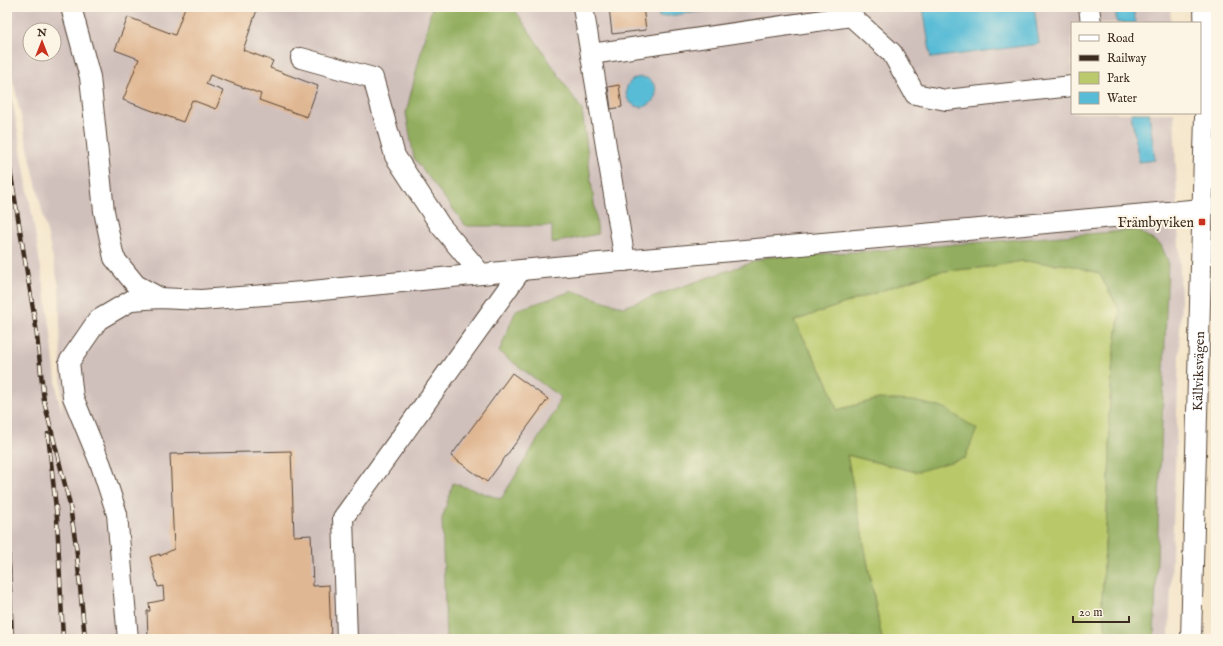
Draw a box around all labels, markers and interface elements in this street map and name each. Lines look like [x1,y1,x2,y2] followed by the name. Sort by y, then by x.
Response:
[22,22,62,62] north arrow
[1071,22,1201,114] legend
[36,26,47,40] text: N
[1107,31,1135,46] text: Road
[1107,51,1146,66] text: Railway
[1107,71,1130,86] text: Park
[1107,91,1138,106] text: Water
[1118,214,1195,232] place label: Främbyviken
[1197,217,1207,227] marker: Främbyviken
[1189,330,1209,411] street label: Källviksvägen
[1073,598,1129,624] scale bar
[1079,605,1102,620] text: 20 m

